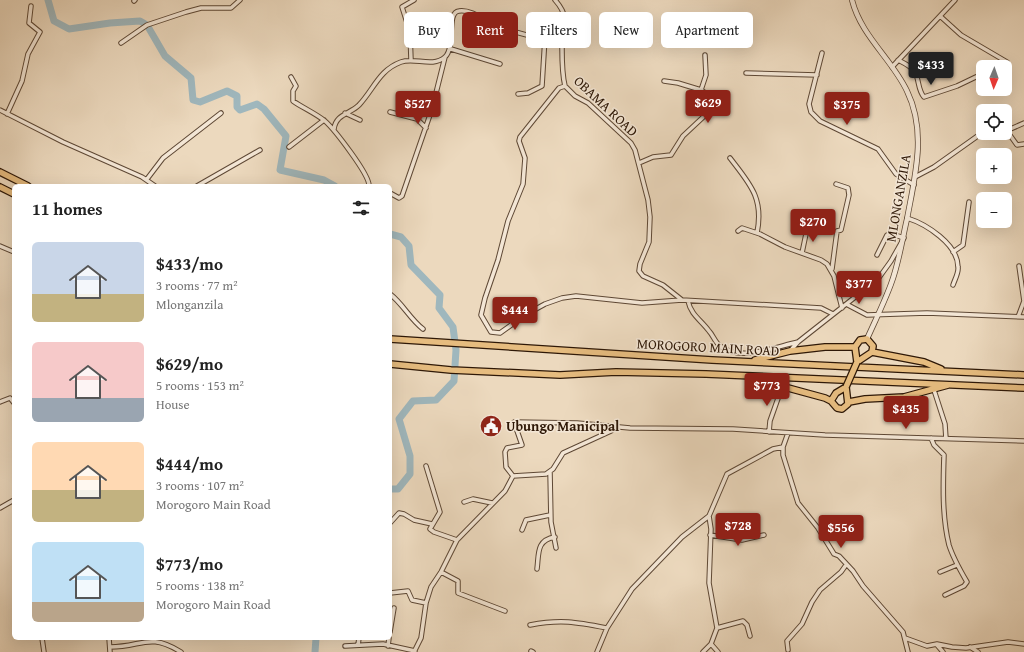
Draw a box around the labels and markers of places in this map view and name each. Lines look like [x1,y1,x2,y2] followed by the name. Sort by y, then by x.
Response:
[907,52,955,86] pin: $433
[684,90,732,124] pin: $629
[394,91,442,125] pin: $527
[823,92,871,126] pin: $375
[789,209,837,243] pin: $270
[835,271,883,305] pin: $377
[491,297,539,331] pin: $444
[743,373,791,407] pin: $773
[882,396,930,430] pin: $435
[478,413,504,439] public building icon: Ubungo Manicipal
[506,416,620,436] place label: Ubungo Manicipal
[714,513,762,547] pin: $728
[817,515,865,549] pin: $556

